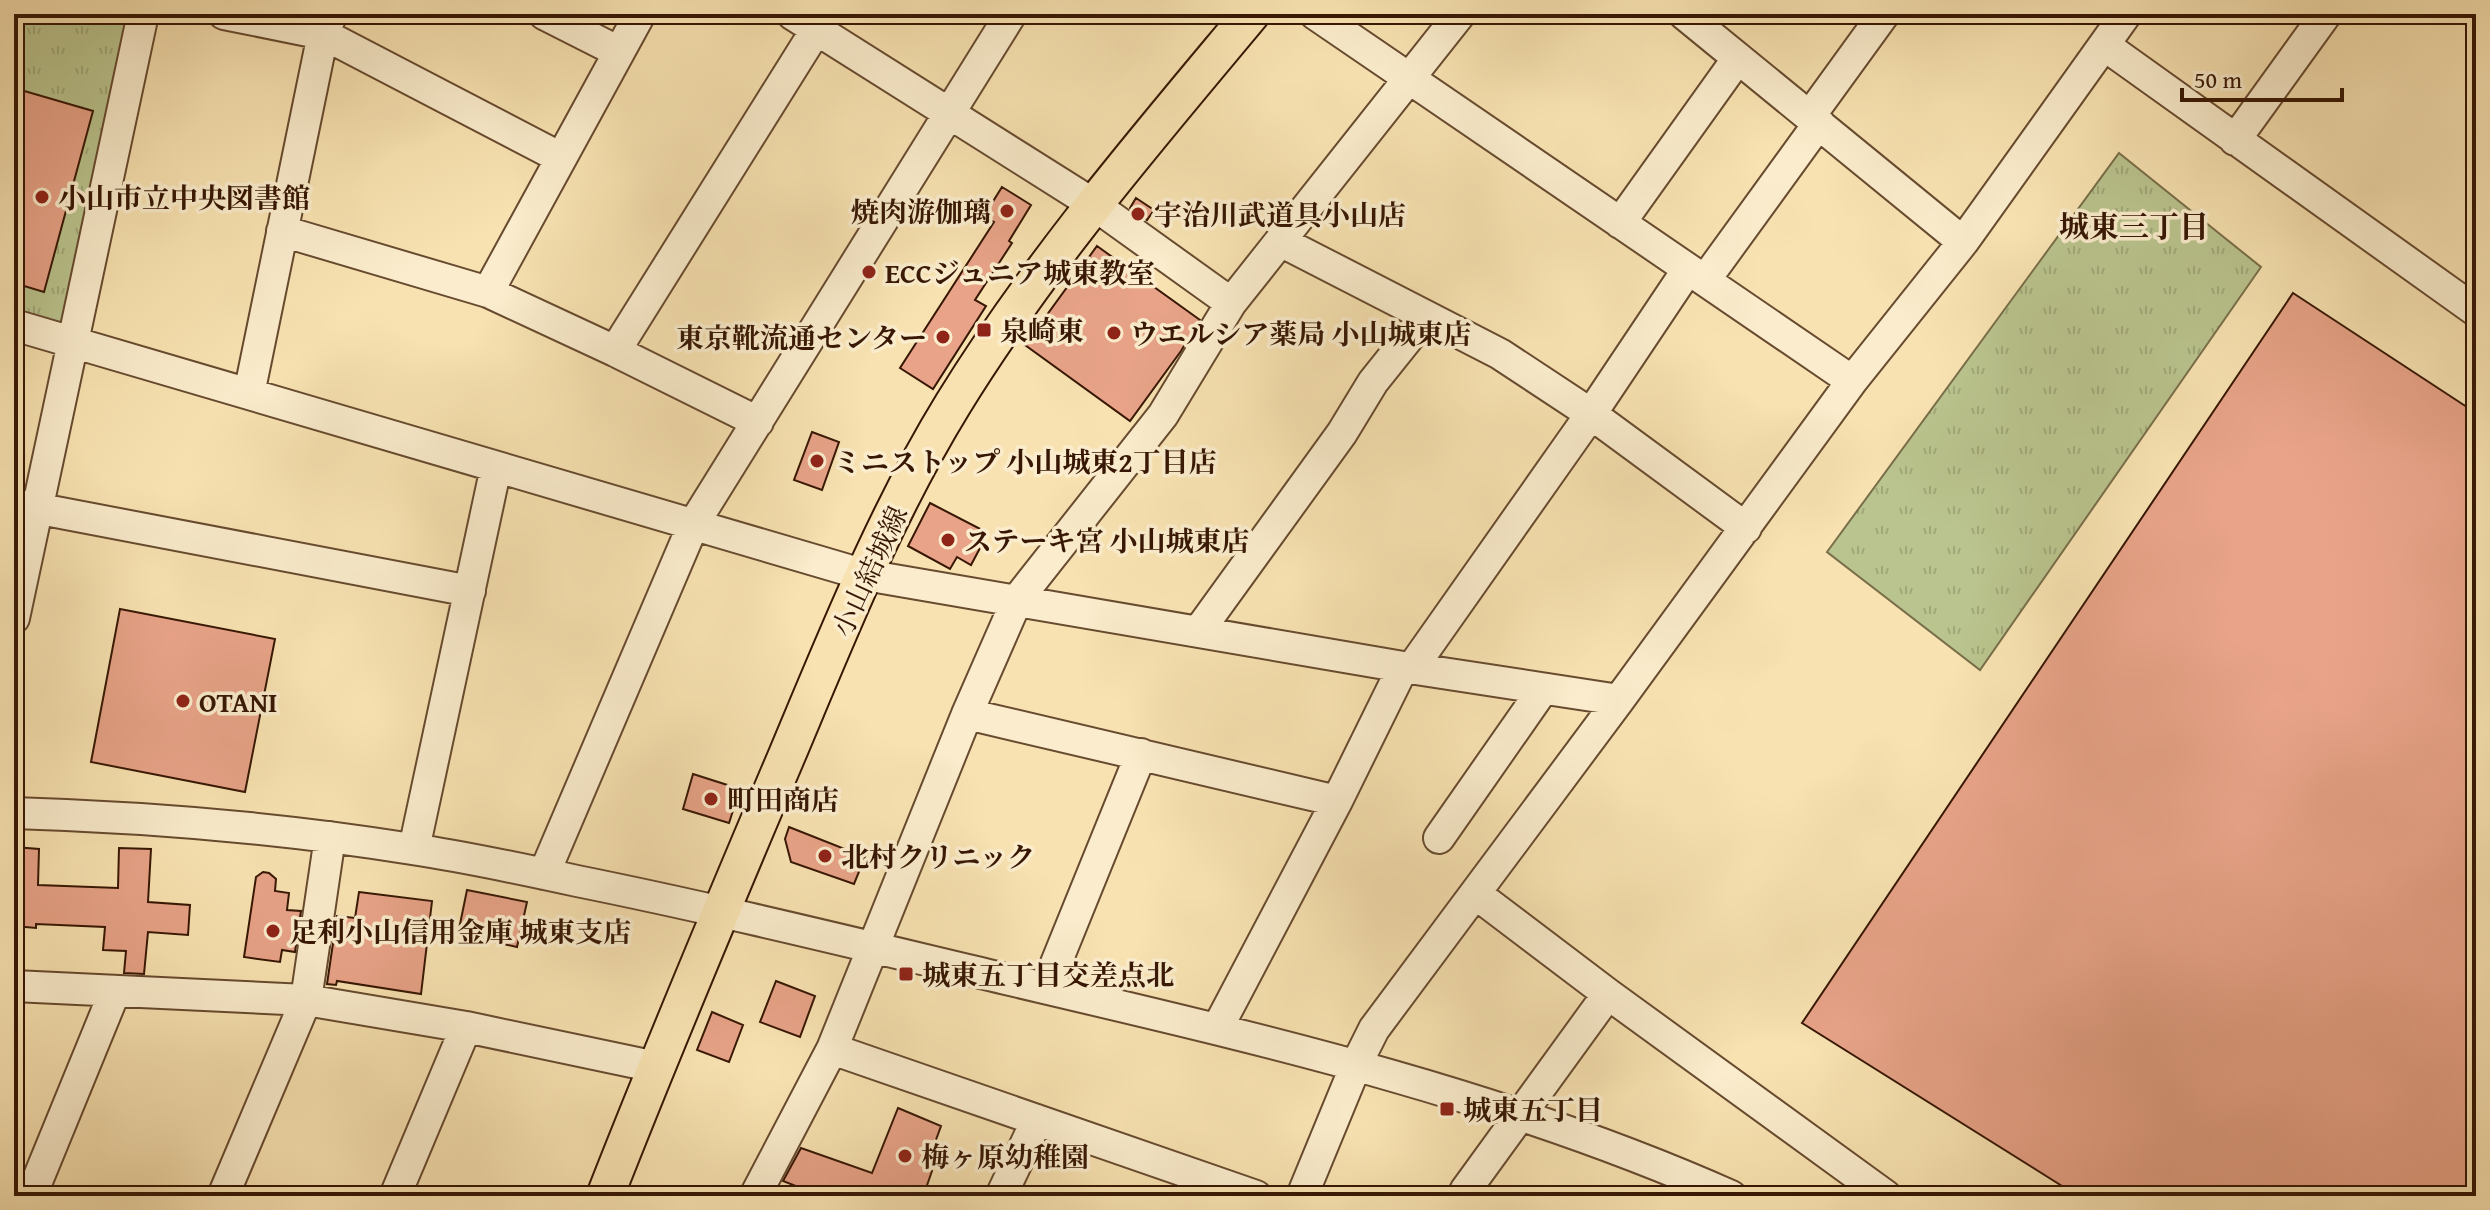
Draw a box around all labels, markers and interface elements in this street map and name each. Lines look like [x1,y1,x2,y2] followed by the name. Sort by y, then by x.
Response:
[2182,52,2342,102] scale bar
[2194,62,2242,97] text: 50 m
[58,177,310,218] place label: 小山市立中央図書館
[33,188,51,206] marker: 小山市立中央図書館
[851,191,991,232] place label: 焼肉游伽璃
[1154,194,1406,235] place label: 宇治川武道具小山店
[998,202,1016,220] marker: 焼肉游伽璃
[2059,204,2209,248] district label: 城東三丁目
[1129,205,1147,223] marker: 宇治川武道具小山店
[885,252,1155,293] place label: ECCジュニア城東教室
[860,263,878,281] marker: ECCジュニア城東教室
[1000,310,1084,351] place label: 泉崎東
[1130,313,1471,354] place label: ウエルシア薬局 小山城東店
[676,317,927,358] place label: 東京靴流通センター
[975,321,993,339] marker: 泉崎東
[1105,324,1123,342] marker: ウエルシア薬局 小山城東店
[934,328,952,346] marker: 東京靴流通センター
[833,441,1217,482] place label: ミニストップ 小山城東2丁目店
[808,452,826,470] marker: ミニストップ 小山城東2丁目店
[821,499,917,643] street label: 小山結城線
[964,520,1250,561] place label: ステーキ宮 小山城東店
[939,531,957,549] marker: ステーキ宮 小山城東店
[199,681,278,722] place label: OTANI
[174,692,192,710] marker: OTANI
[727,779,839,820] place label: 町田商店
[702,790,720,808] marker: 町田商店
[841,836,1035,877] place label: 北村クリニック
[816,847,834,865] marker: 北村クリニック
[289,911,631,952] place label: 足利小山信用金庫 城東支店
[264,922,282,940] marker: 足利小山信用金庫 城東支店
[922,954,1174,995] place label: 城東五丁目交差点北
[897,965,915,983] marker: 城東五丁目交差点北
[1463,1089,1603,1130] place label: 城東五丁目
[1438,1100,1456,1118] marker: 城東五丁目
[921,1136,1089,1177] place label: 梅ヶ原幼稚園
[896,1147,914,1165] marker: 梅ヶ原幼稚園

